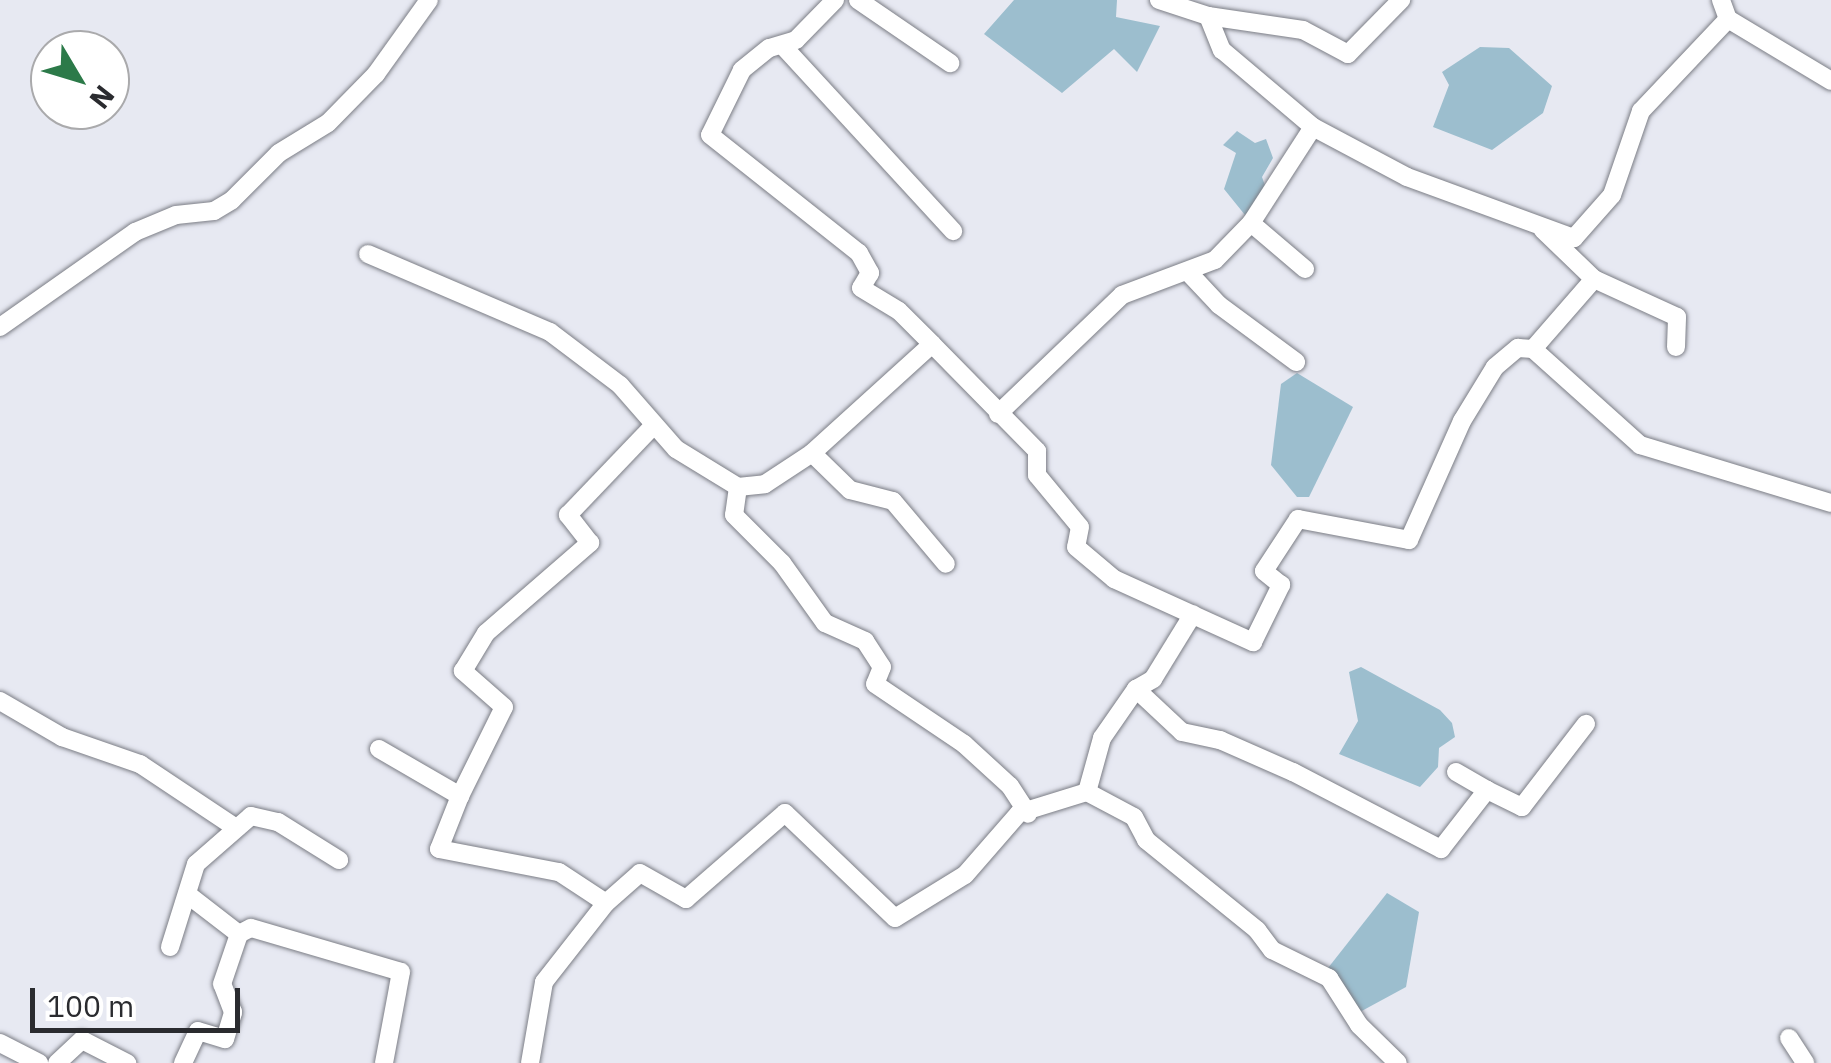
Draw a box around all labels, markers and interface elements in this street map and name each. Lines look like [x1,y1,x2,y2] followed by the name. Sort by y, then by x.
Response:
[30,30,130,130] north arrow
[82,78,123,117] text: N
[35,968,245,1030] scale bar
[47,986,134,1025] text: 100 m

